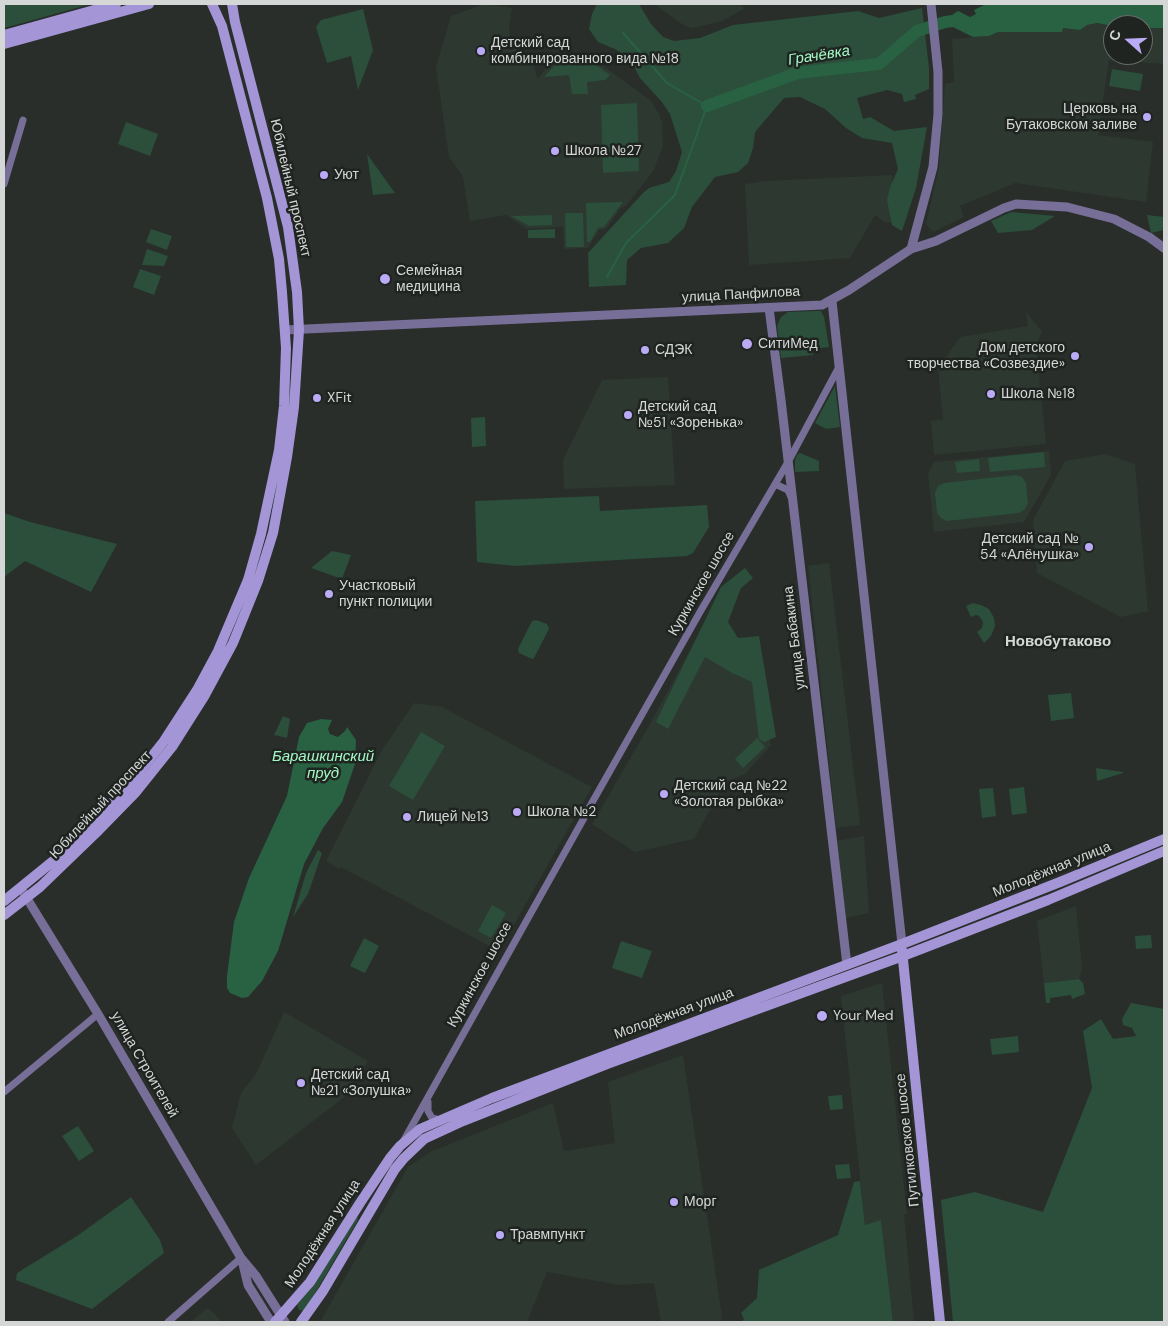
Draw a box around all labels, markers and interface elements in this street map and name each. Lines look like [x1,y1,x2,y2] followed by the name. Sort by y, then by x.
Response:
[1103,15,1153,65] north arrow
[1105,27,1125,43] text: С
[491,35,679,68] place label: Детский сад комбинированного вида №18
[787,42,851,70] water label: Грачёвка
[475,45,487,57] marker: Детский сад комбинированного вида №18
[1006,101,1137,134] place label: Церковь на Бутаковском заливе
[1141,111,1153,123] marker: Церковь на Бутаковском заливе
[266,117,314,259] street label: Юбилейный проспект
[565,143,642,159] place label: Школа №27
[549,145,561,157] marker: Школа №27
[334,167,359,183] place label: Уют
[318,169,330,181] marker: Уют
[396,263,462,296] place label: Семейная медицина
[378,272,392,286] marker: Семейная медицина
[681,284,801,306] street label: улица Панфилова
[758,336,818,352] place label: СитиМед
[740,337,754,351] marker: СитиМед
[907,340,1065,372] place label: Дом детского творчества «Созвездие»
[655,342,693,358] place label: СДЭК
[639,344,651,356] marker: СДЭК
[1069,350,1081,362] marker: Дом детского творчества «Созвездие»
[1001,386,1075,402] place label: Школа №18
[985,388,997,400] marker: Школа №18
[327,390,352,406] place label: XFit
[311,392,323,404] marker: XFit
[638,399,743,432] place label: Детский сад №51 «Зоренька»
[622,409,634,421] marker: Детский сад №51 «Зоренька»
[665,529,739,639] street label: Куркинское шоссе
[980,531,1079,564] place label: Детский сад № 54 «Алёнушка»
[1083,541,1095,553] marker: Детский сад № 54 «Алёнушка»
[339,578,432,610] place label: Участковый пункт полиции
[780,585,810,691] street label: улица Бабакина
[323,588,335,600] marker: Участковый пункт полиции
[1005,633,1111,651] district label: Новобутаково
[47,748,155,862] street label: Юбилейный проспект
[272,748,374,783] water label: Барашкинский пруд
[674,778,787,810] place label: Детский сад №22 «Золотая рыбка»
[658,788,670,800] marker: Детский сад №22 «Золотая рыбка»
[527,804,596,820] place label: Школа №2
[511,806,523,818] marker: Школа №2
[417,809,489,825] place label: Лицей №13
[401,811,413,823] marker: Лицей №13
[991,839,1113,901] street label: Молодёжная улица
[444,919,516,1031] street label: Куркинское шоссе
[612,985,736,1043] street label: Молодёжная улица
[833,1008,894,1024] place label: Your Med
[107,1009,181,1121] street label: улица Строителей
[815,1009,829,1023] marker: Your Med
[311,1067,411,1100] place label: Детский сад №21 «Золушка»
[893,1072,923,1208] street label: Путилковское шоссе
[295,1077,307,1089] marker: Детский сад №21 «Золушка»
[282,1177,364,1291] street label: Молодёжная улица
[684,1194,716,1210] place label: Морг
[668,1196,680,1208] marker: Морг
[510,1227,585,1243] place label: Травмпункт
[494,1229,506,1241] marker: Травмпункт

